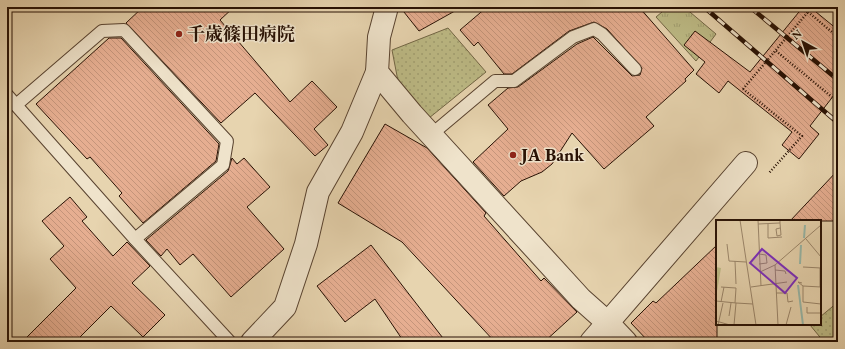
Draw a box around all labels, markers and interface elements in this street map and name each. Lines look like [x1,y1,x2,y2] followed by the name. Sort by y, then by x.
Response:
[187,22,295,45] place label: 千歳篠田病院
[783,22,823,62] north arrow
[789,26,805,43] text: N
[174,29,184,39] marker: 千歳篠田病院
[519,143,585,166] place label: JA Bank
[508,150,518,160] marker: JA Bank
[716,220,821,325] inset map

